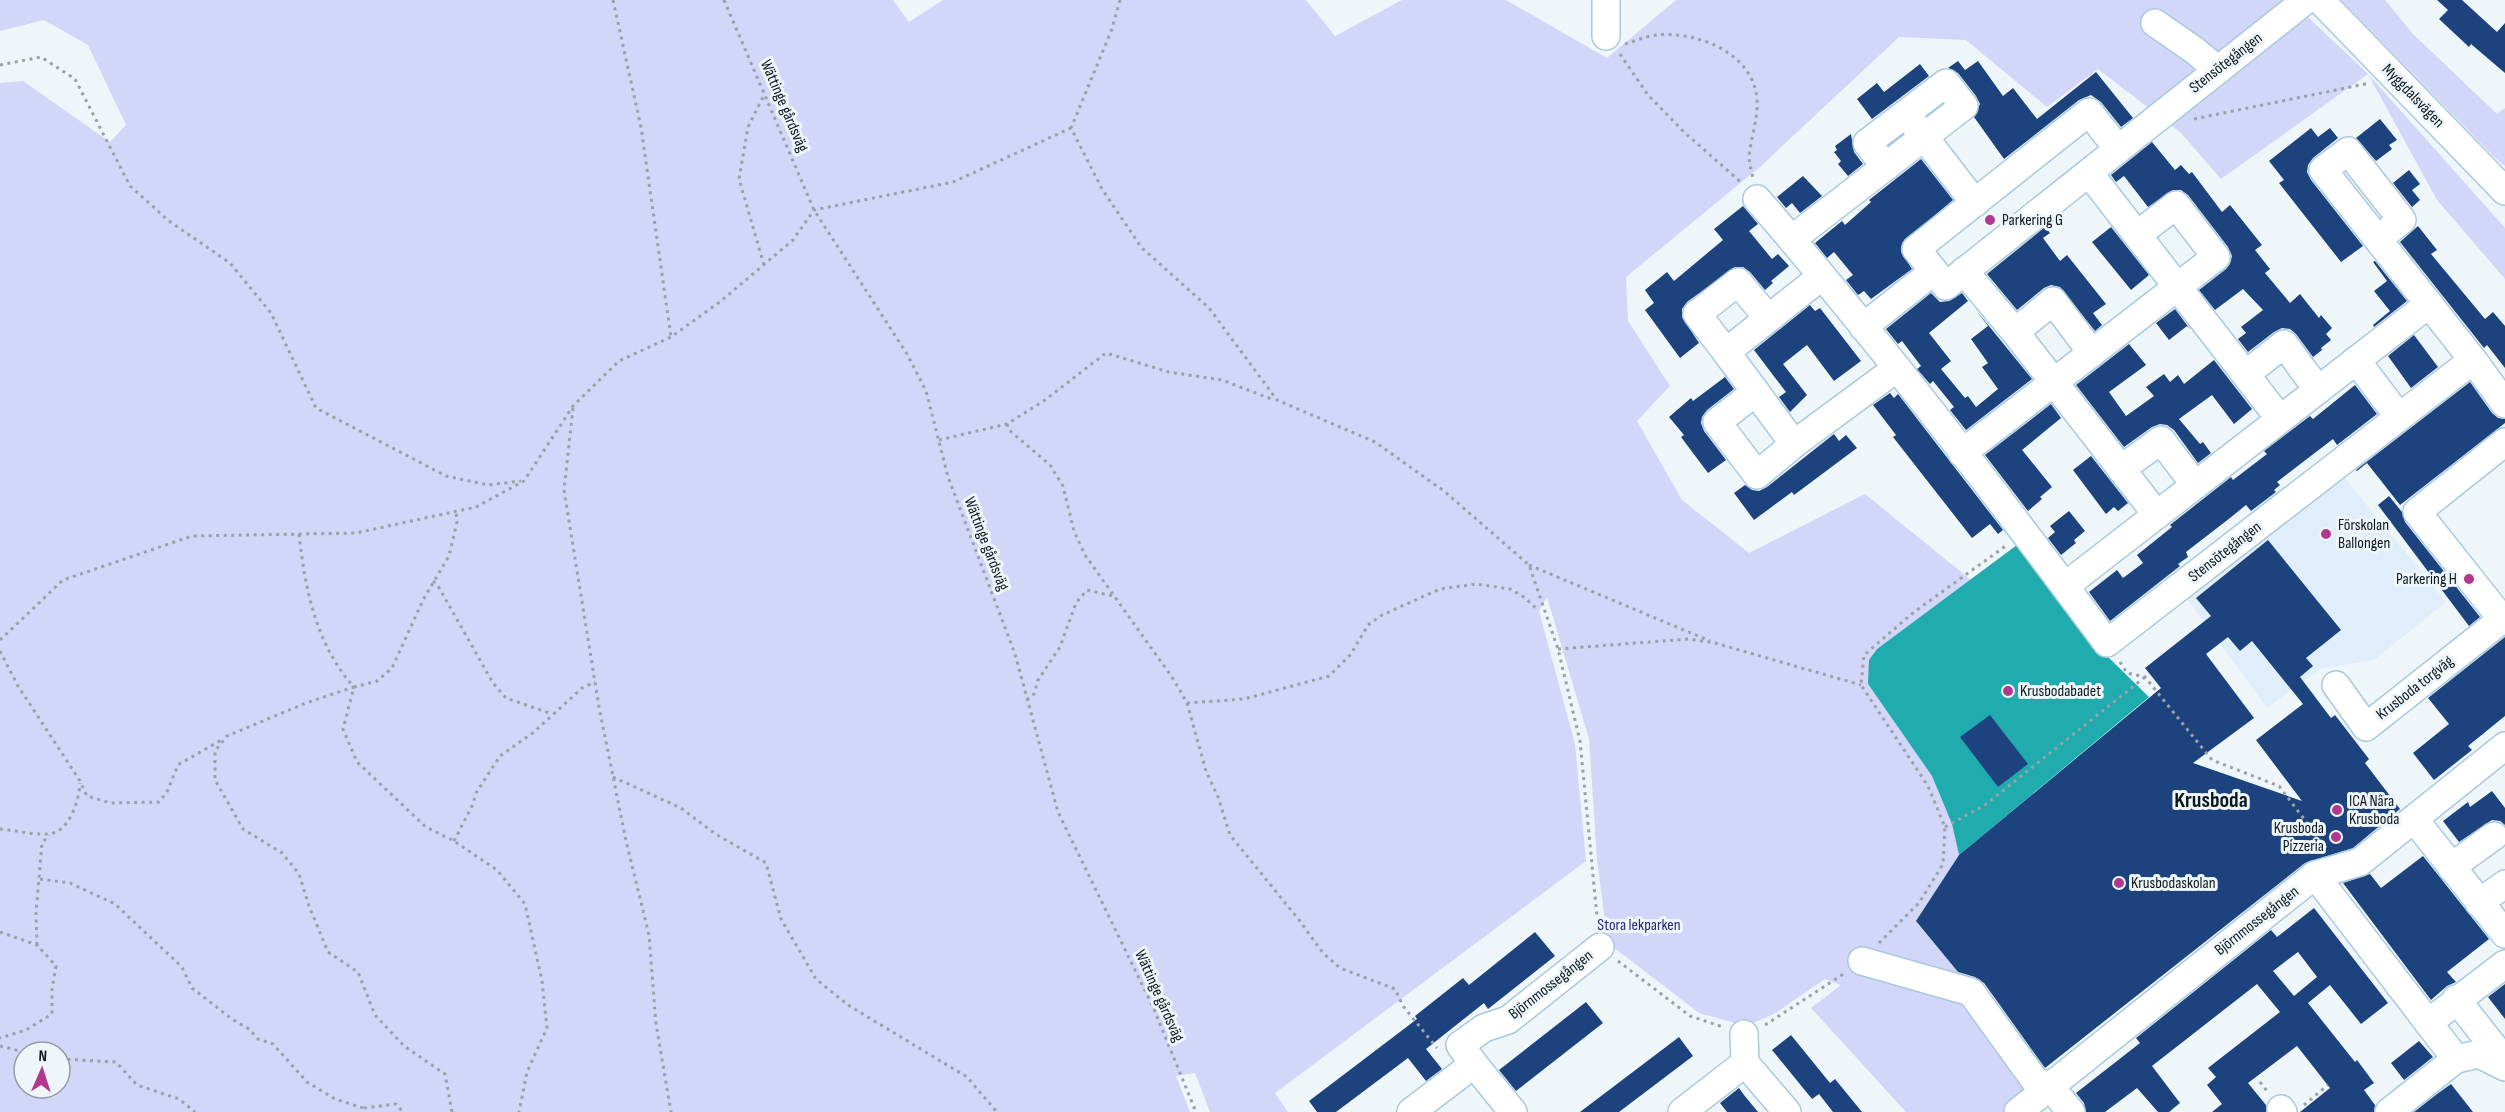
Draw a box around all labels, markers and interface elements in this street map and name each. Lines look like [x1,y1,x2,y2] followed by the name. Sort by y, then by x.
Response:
[2186,29,2266,97] street label: Stensötegången
[756,57,812,155] street label: Wättinge gårdsväg
[2378,60,2448,132] street label: Myggdalsvägen
[2002,211,2063,230] place label: Parkering G
[1983,213,1997,227] marker: Parkering G
[959,495,1013,593] street label: Wättinge gårdsväg
[2338,516,2390,553] place label: Förskolan Ballongen
[2185,518,2265,586] street label: Stensötegången
[2319,527,2333,541] marker: Förskolan Ballongen
[2396,570,2457,589] place label: Parkering H
[2462,572,2476,586] marker: Parkering H
[2373,652,2457,724] street label: Krusboda torgväg
[2020,682,2101,701] place label: Krusbodabadet
[2001,684,2015,698] marker: Krusbodabadet
[2174,787,2248,814] district label: Krusboda
[2349,792,2399,829] place label: ICA Nära Krusboda
[2330,803,2344,817] marker: ICA Nära Krusboda
[2274,819,2324,856] place label: Krusboda Pizzeria
[2329,830,2343,844] marker: Krusboda Pizzeria
[2131,874,2216,893] place label: Krusbodaskolan
[2112,876,2126,890] marker: Krusbodaskolan
[2211,882,2303,960] street label: Björnmossegången
[1597,916,1681,935] park label: Stora lekparken
[1505,946,1597,1024] street label: Björnmossegången
[1130,947,1188,1045] street label: Wättinge gårdsväg
[12,1040,72,1100] north arrow
[38,1047,47,1066] text: N

